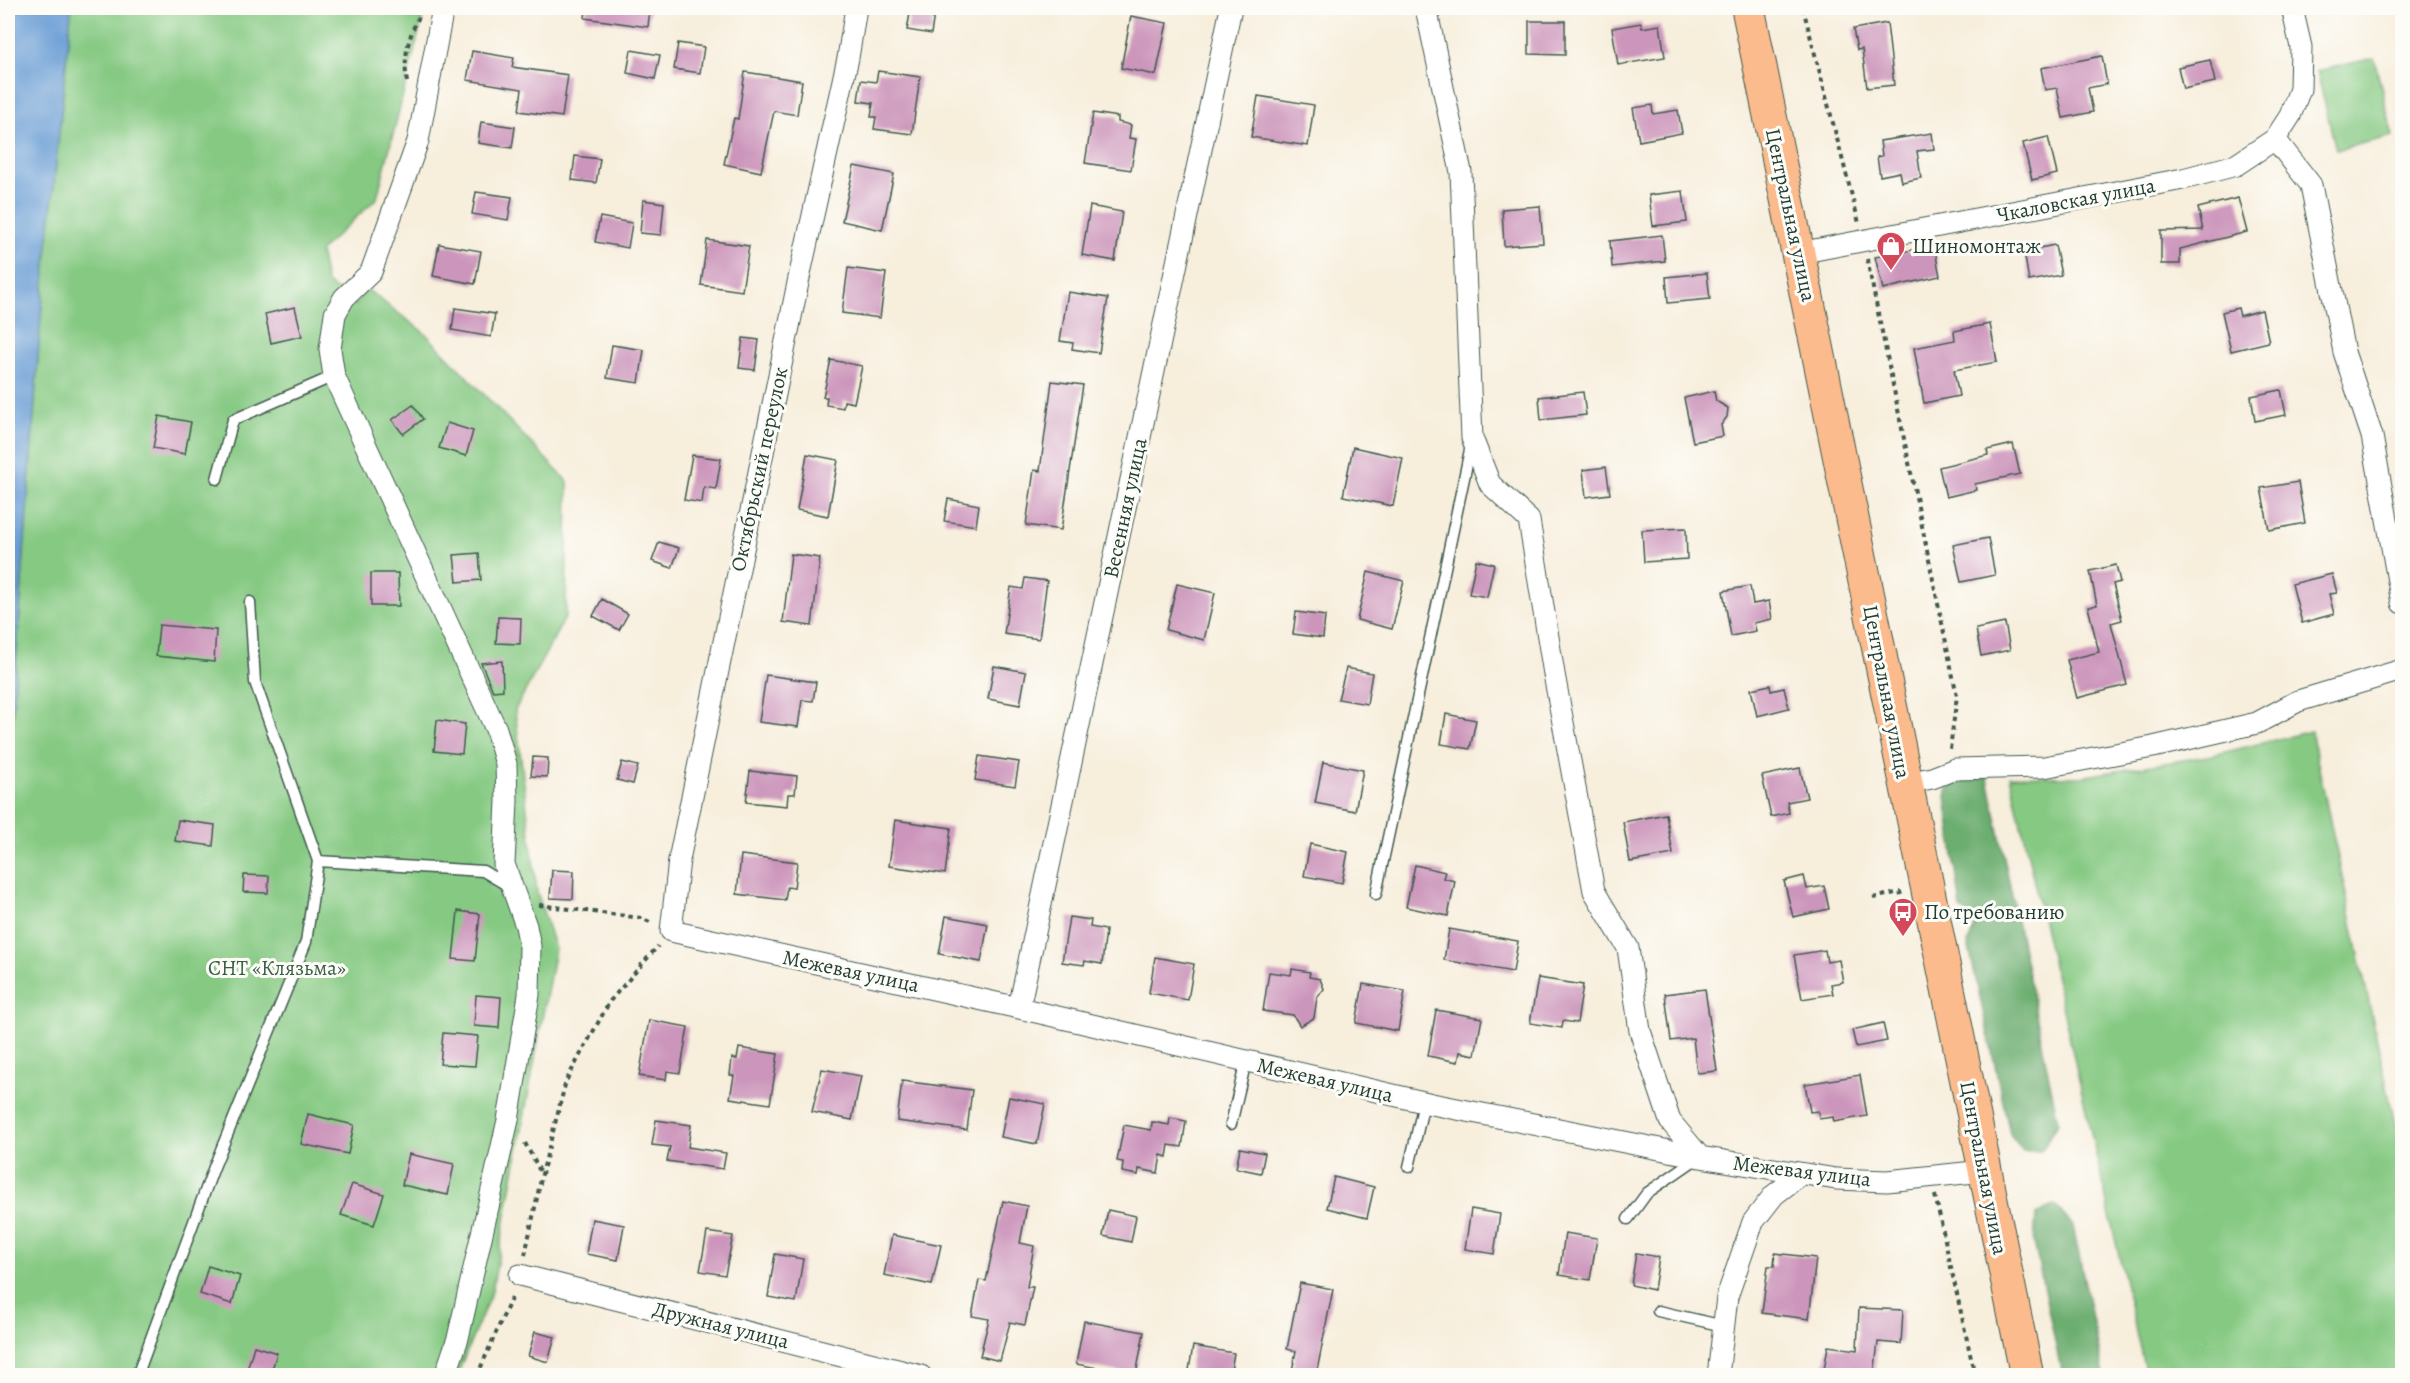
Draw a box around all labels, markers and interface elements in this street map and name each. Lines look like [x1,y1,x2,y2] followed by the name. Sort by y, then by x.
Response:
[1759,126,1823,304] street label: Центральная улица
[1994,171,2158,229] street label: Чкаловская улица
[1875,230,1907,272] shop icon: Шиномонтаж
[1912,232,2041,260] place label: Шиномонтаж
[724,364,794,574] street label: Октябрьский переулок
[1096,435,1154,581] street label: Весенняя улица
[1856,603,1918,781] street label: Центральная улица
[1887,896,1919,938] bus stop icon: По требованию
[1924,898,2064,926] place label: По требованию
[780,943,922,999] street label: Межевая улица
[208,954,346,982] park label: СНТ «Клязьма»
[1254,1051,1396,1109] street label: Межевая улица
[1953,1079,2015,1257] street label: Центральная улица
[1731,1149,1873,1193] street label: Межевая улица
[650,1295,792,1356] street label: Дружная улица

